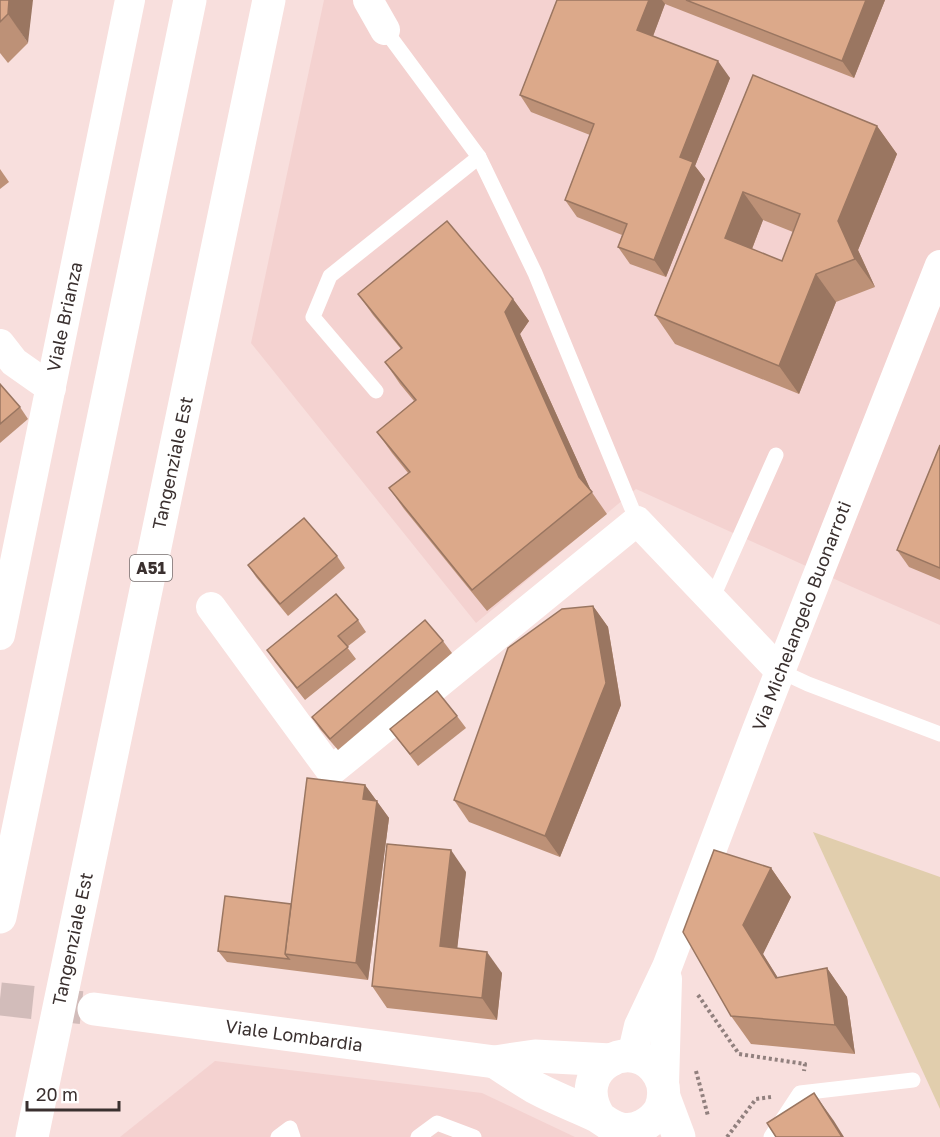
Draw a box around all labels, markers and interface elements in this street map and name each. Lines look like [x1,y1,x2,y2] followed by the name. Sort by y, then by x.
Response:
[42,260,86,374] street label: Viale Brianza
[147,394,197,531] street label: Tangenziale Est
[747,498,855,734] street label: Via Michelangelo Buonarroti
[130,555,172,581] road number: A51
[47,870,97,1007] street label: Tangenziale Est
[224,1014,364,1056] street label: Viale Lombardia
[27,1074,118,1112] scale bar
[36,1083,78,1105] text: 20 m

